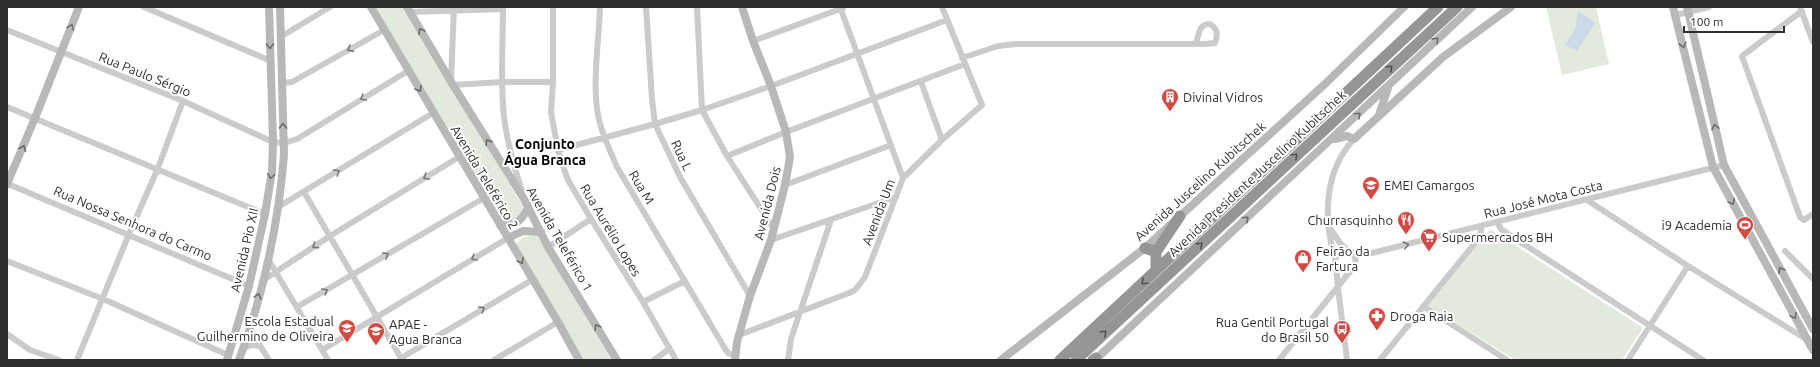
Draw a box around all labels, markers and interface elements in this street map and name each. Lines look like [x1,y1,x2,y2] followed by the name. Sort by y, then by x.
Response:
[1684,8,1784,34] scale bar
[1690,15,1723,28] text: 100 m
[67,24,75,31] one-way arrow
[418,28,426,35] one-way arrow
[1431,37,1439,45] one-way arrow
[1678,41,1687,48] one-way arrow
[266,43,274,49] one-way arrow
[347,44,355,51] one-way arrow
[97,49,193,99] street label: Rua Paulo Sérgio
[1386,66,1393,73] one-way arrow
[414,85,421,92] one-way arrow
[1160,87,1180,112] building icon: Divinal Vidros
[1166,87,1349,259] street label: Avenida Presidente Juscelino Kubitschek
[1183,90,1263,104] place label: Divinal Vidros
[360,94,367,101] one-way arrow
[1353,113,1361,120] one-way arrow
[1132,118,1268,243] street label: Avenida Juscelino Kubitschek
[279,123,288,129] one-way arrow
[449,123,521,231] street label: Avenida Teleférico 2
[1712,124,1720,130] one-way arrow
[504,136,586,168] district label: Conjunto Água Branca
[669,138,695,173] street label: Rua L
[486,139,493,146] one-way arrow
[18,145,26,152] one-way arrow
[1290,154,1298,161] one-way arrow
[751,164,783,241] street label: Avenida Dois
[627,168,657,206] street label: Rua M
[333,169,340,176] one-way arrow
[267,173,276,179] one-way arrow
[423,173,430,180] one-way arrow
[1361,175,1381,200] school or university icon: EMEI Camargos
[859,177,897,247] street label: Avenida Um
[1482,177,1604,221] street label: Rua José Mota Costa
[1384,178,1475,192] place label: EMEI Camargos
[578,181,644,279] street label: Rua Aurélio Lopes
[52,183,214,263] street label: Rua Nossa Senhora do Carmo
[524,184,596,294] street label: Avenida Teleférico 1
[1727,197,1735,205] one-way arrow
[228,207,260,293] street label: Avenida Pio XII
[1396,210,1416,235] restaurant icon: Churrasquinho
[1307,213,1393,227] place label: Churrasquinho
[1735,215,1755,240] sports icon: i9 Academia
[1241,216,1249,224] one-way arrow
[1662,218,1732,232] place label: i9 Academia
[1419,227,1439,252] supermarket icon: Supermercados BH
[1442,230,1553,244] place label: Supermercados BH
[312,241,319,249] one-way arrow
[1402,241,1409,250] one-way arrow
[1195,242,1203,249] one-way arrow
[1316,244,1370,273] place label: Feirão da Fartura
[1293,248,1313,273] shop icon: Feirão da Fartura
[382,252,389,259] one-way arrow
[471,254,478,261] one-way arrow
[517,257,524,264] one-way arrow
[1778,267,1786,275] one-way arrow
[1141,277,1149,285] one-way arrow
[321,288,328,295] one-way arrow
[253,293,262,300] one-way arrow
[1367,306,1387,331] pharmacy icon: Droga Raia
[478,307,485,314] one-way arrow
[1390,309,1453,323] place label: Droga Raia
[1789,312,1796,319] one-way arrow
[197,314,335,343] place label: Escola Estadual Guilhermino de Oliveira
[1216,315,1330,344] place label: Rua Gentil Portugal do Brasil 50
[389,317,462,346] place label: APAE - Agua Branca
[337,318,357,343] school or university icon: Escola Estadual Guilhermino de Oliveira
[1332,319,1352,344] bus stop icon: Rua Gentil Portugal do Brasil 50
[366,321,386,346] school or university icon: APAE - Agua Branca
[594,324,601,331] one-way arrow
[1099,330,1107,338] one-way arrow

